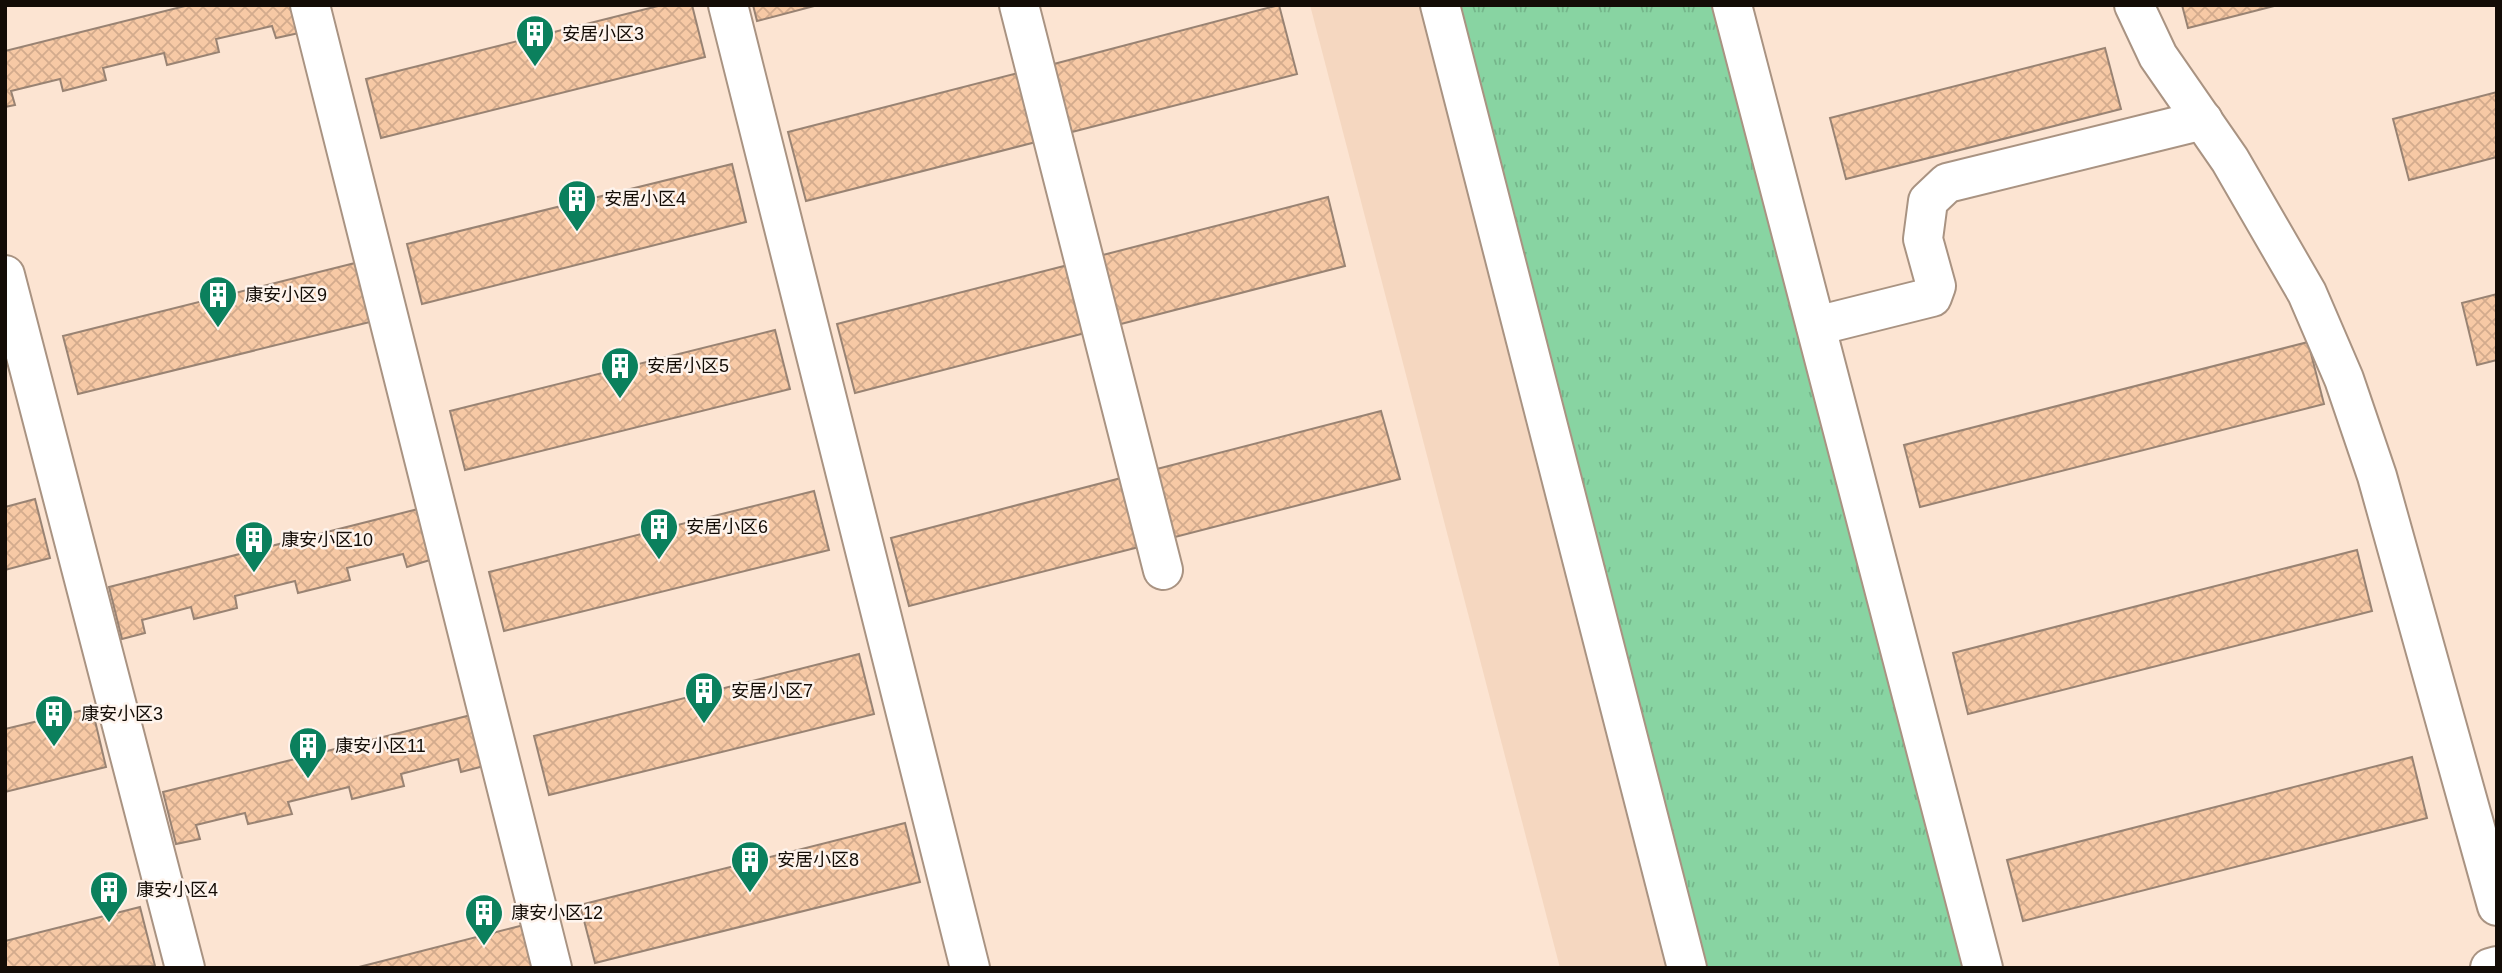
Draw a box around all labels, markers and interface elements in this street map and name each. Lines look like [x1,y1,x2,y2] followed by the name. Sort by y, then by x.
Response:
[514,13,556,68] building icon: 安居小区3
[562,24,644,44] place label: 安居小区3
[556,178,598,233] building icon: 安居小区4
[604,189,686,209] place label: 安居小区4
[197,274,239,329] building icon: 康安小区9
[245,285,327,305] place label: 康安小区9
[599,345,641,400] building icon: 安居小区5
[647,356,729,376] place label: 安居小区5
[638,506,680,561] building icon: 安居小区6
[686,517,768,537] place label: 安居小区6
[233,519,275,574] building icon: 康安小区10
[281,530,373,550] place label: 康安小区10
[683,670,725,725] building icon: 安居小区7
[731,681,813,701] place label: 安居小区7
[33,693,75,748] building icon: 康安小区3
[81,704,163,724] place label: 康安小区3
[287,725,329,780] building icon: 康安小区11
[335,736,426,756] place label: 康安小区11
[729,839,771,894] building icon: 安居小区8
[777,850,859,870] place label: 安居小区8
[88,869,130,924] building icon: 康安小区4
[136,880,218,900] place label: 康安小区4
[463,892,505,947] building icon: 康安小区12
[511,903,603,923] place label: 康安小区12

